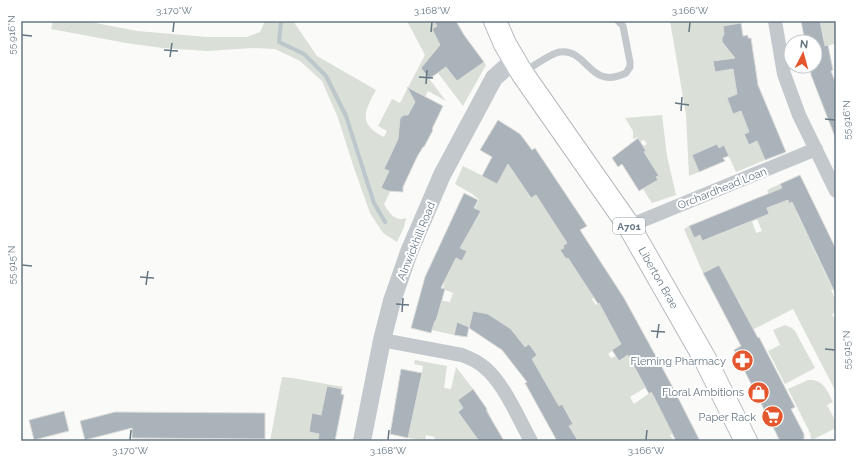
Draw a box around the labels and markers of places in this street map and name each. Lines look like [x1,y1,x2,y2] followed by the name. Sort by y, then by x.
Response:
[729,348,755,374] pharmacy icon: Fleming Pharmacy
[630,355,726,368] place label: Fleming Pharmacy
[746,379,772,405] shop icon: Floral Ambitions
[662,386,744,399] place label: Floral Ambitions
[759,404,785,430] supermarket icon: Paper Rack
[699,411,756,424] place label: Paper Rack

